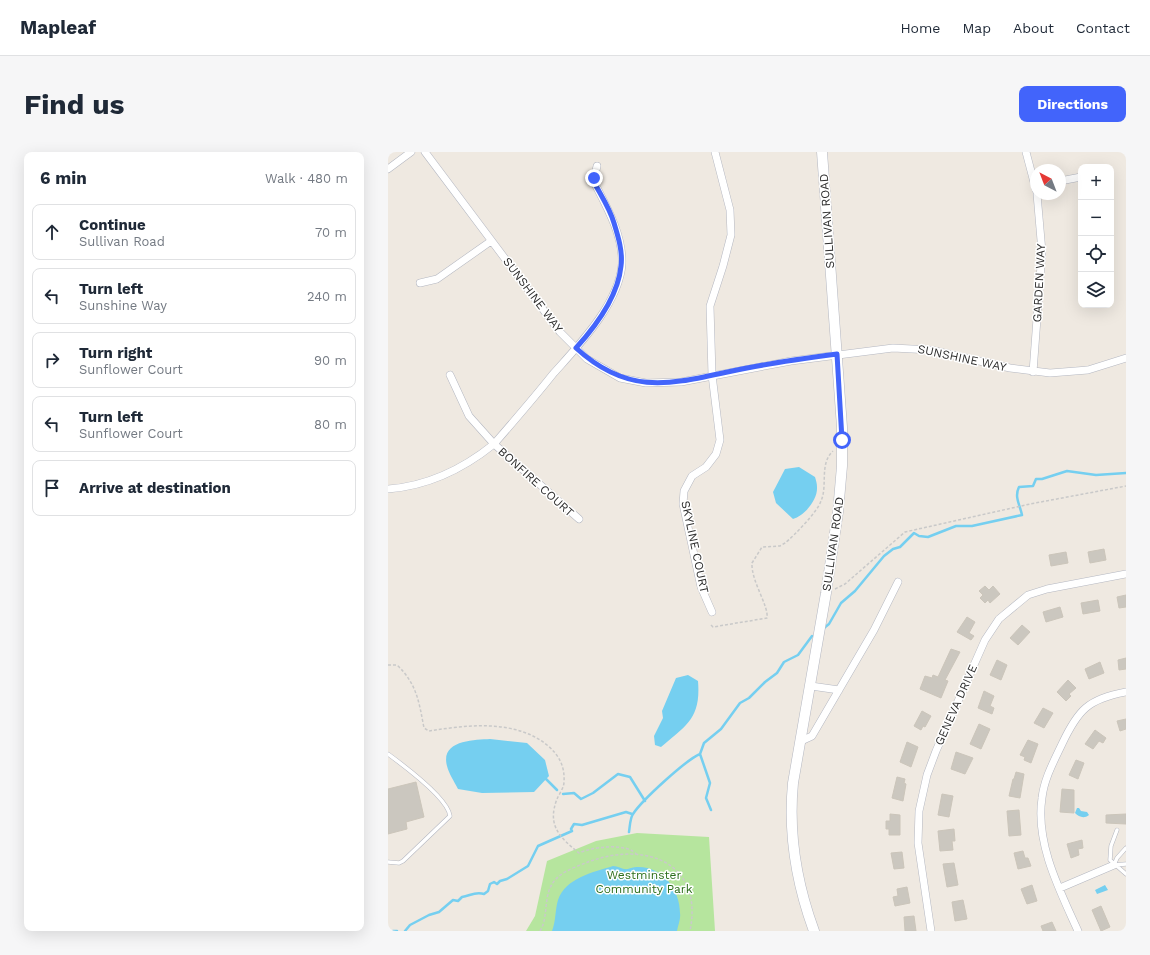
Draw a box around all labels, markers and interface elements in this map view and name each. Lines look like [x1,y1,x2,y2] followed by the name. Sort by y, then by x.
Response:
[20,16,96,39] text: Mapleaf
[900,20,940,36] text: Home
[962,20,991,36] text: Map
[1013,20,1054,36] text: About
[1076,20,1130,36] text: Contact
[1019,86,1126,122] button: Directions
[24,88,124,121] text: Find us
[1030,164,1066,200] north arrow
[1078,164,1114,308] map controls
[1078,164,1114,200] button: +
[40,168,87,188] text: 6 min
[585,169,603,187] route end
[265,171,348,186] text: Walk · 480 m
[817,173,837,269] street label: SULLIVAN ROAD
[1078,200,1114,236] button: −
[79,216,146,234] text: Continue
[41,221,63,243] icon: ahead
[315,225,347,240] text: 70 m
[79,234,165,249] text: Sullivan Road
[1078,236,1114,272] button: locate
[1030,243,1048,323] street label: GARDEN WAY
[500,255,566,335] street label: SUNSHINE WAY
[1078,272,1114,308] button: layers
[79,280,143,298] text: Turn left
[41,285,63,307] icon: left
[307,289,347,304] text: 240 m
[79,298,167,313] text: Sunshine Way
[916,342,1008,374] street label: SUNSHINE WAY
[79,344,152,362] text: Turn right
[41,349,63,371] icon: right
[314,353,347,368] text: 90 m
[79,362,183,377] text: Sunflower Court
[79,408,143,426] text: Turn left
[41,413,63,435] icon: left
[314,417,347,432] text: 80 m
[79,426,183,441] text: Sunflower Court
[833,431,851,449] route start
[495,444,577,520] street label: BONFIRE COURT
[41,477,63,499] icon: arrive
[79,479,231,497] text: Arrive at destination
[819,496,847,592] street label: SULLIVAN ROAD
[678,499,712,595] street label: SKYLINE COURT
[932,662,980,748] street label: GENEVA DRIVE
[595,868,693,896] park label: Westminster Community Park

